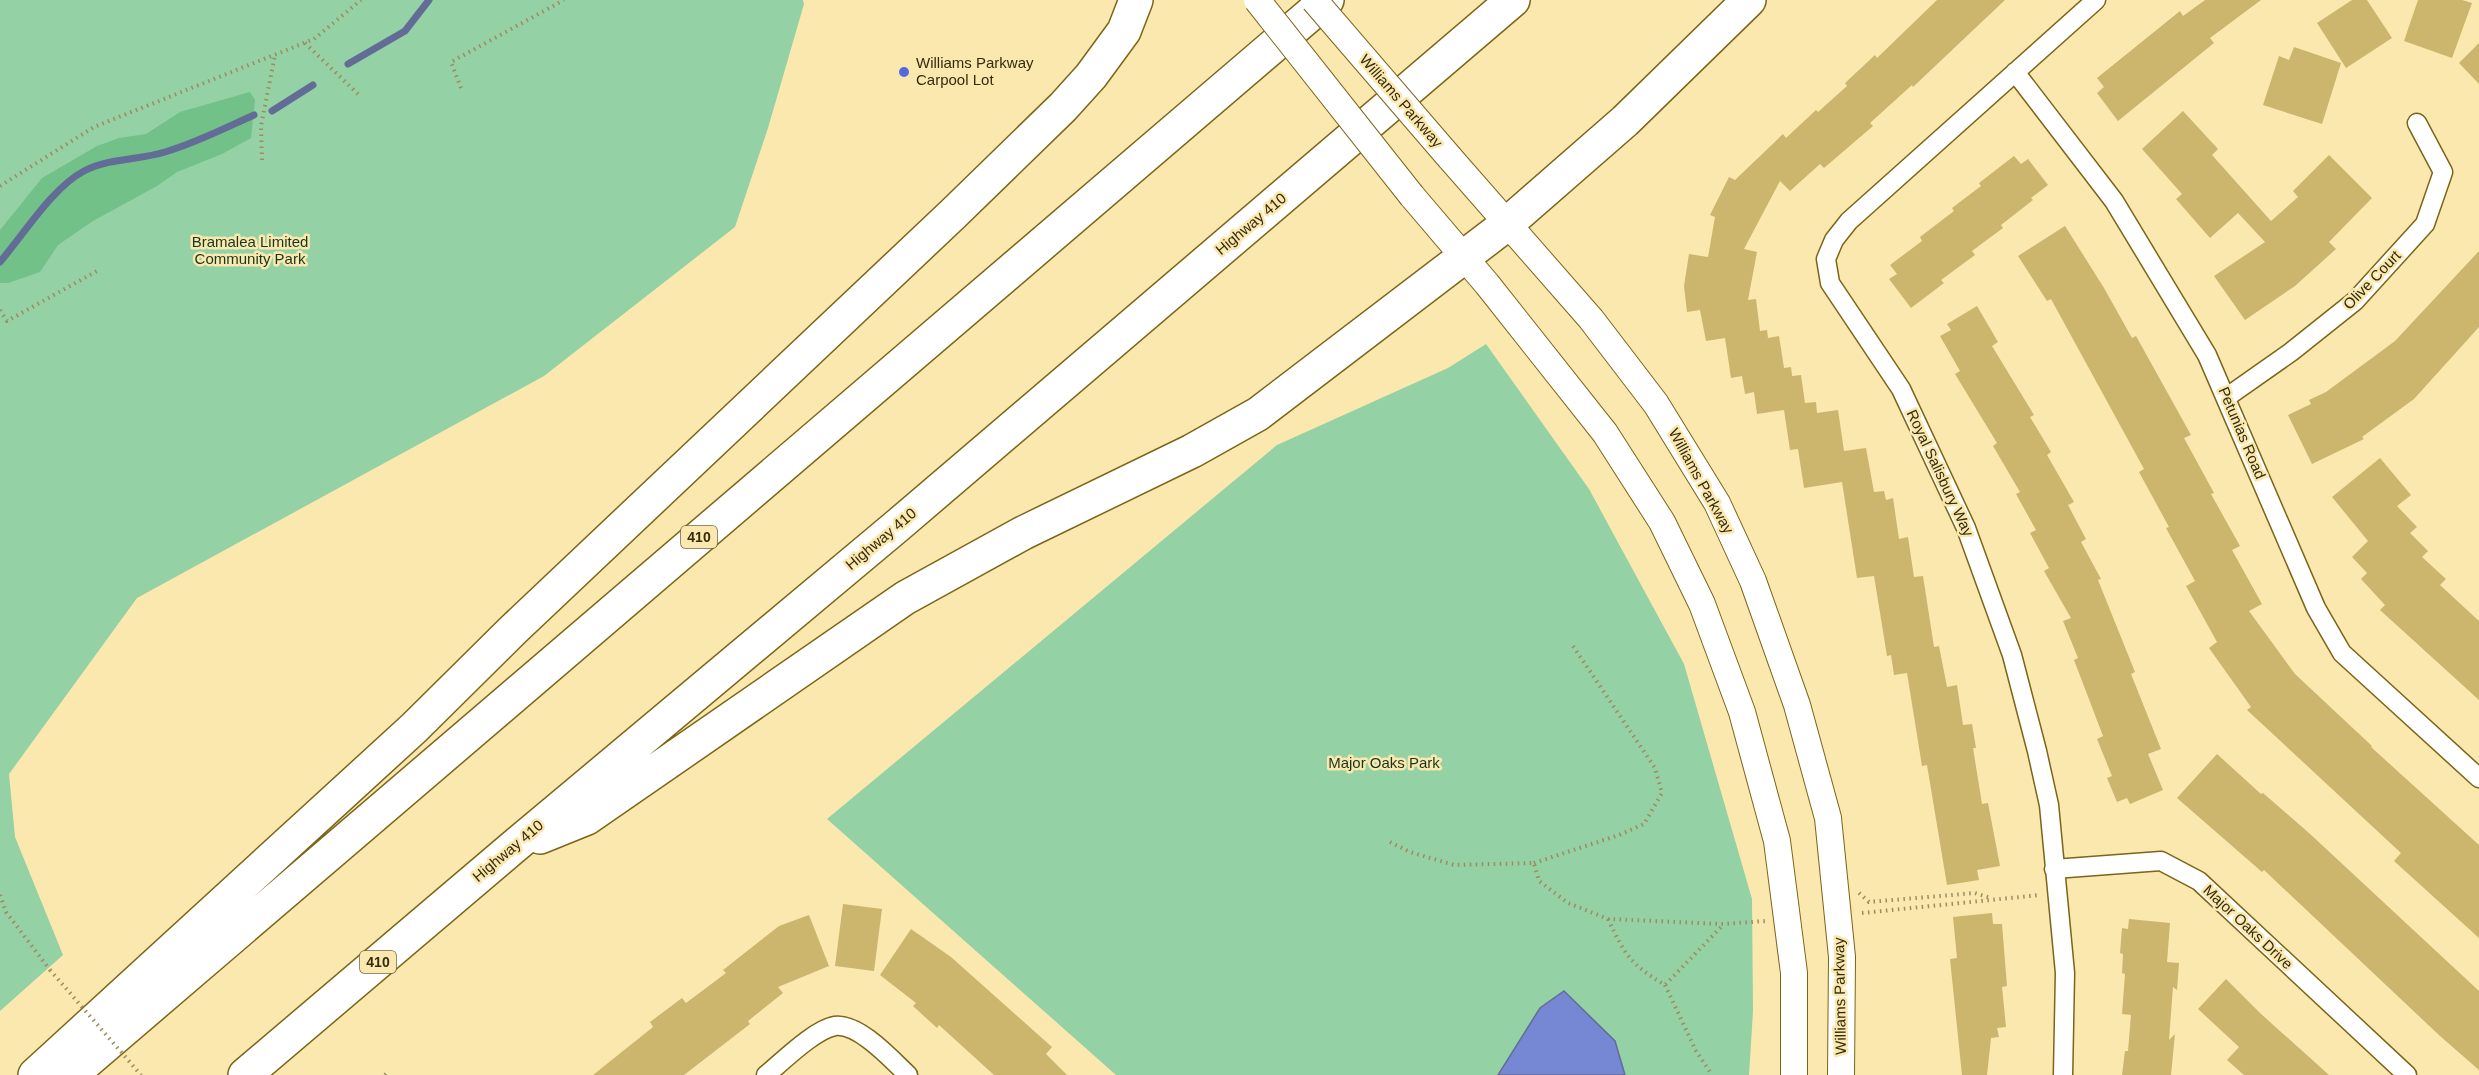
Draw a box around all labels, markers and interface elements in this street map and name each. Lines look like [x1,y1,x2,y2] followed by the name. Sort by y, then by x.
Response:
[1356,51,1447,151] street label: Williams Parkway
[916,54,1034,88] place label: Williams Parkway Carpool Lot
[897,65,911,79] marker: Williams Parkway Carpool Lot
[1212,189,1289,258] street label: Highway 410
[192,233,308,267] park label: Bramalea Limited Community Park
[2339,246,2404,313] street label: Olive Court
[2215,384,2270,481] street label: Petunias Road
[1904,407,1977,539] street label: Royal Salisbury Way
[1666,425,1738,537] street label: Williams Parkway
[842,504,919,573] street label: Highway 410
[681,526,717,548] road number: 410
[1328,754,1440,771] park label: Major Oaks Park
[469,816,546,885] street label: Highway 410
[2200,881,2297,972] street label: Major Oaks Drive
[1830,937,1849,1055] street label: Williams Parkway
[360,951,396,973] road number: 410

